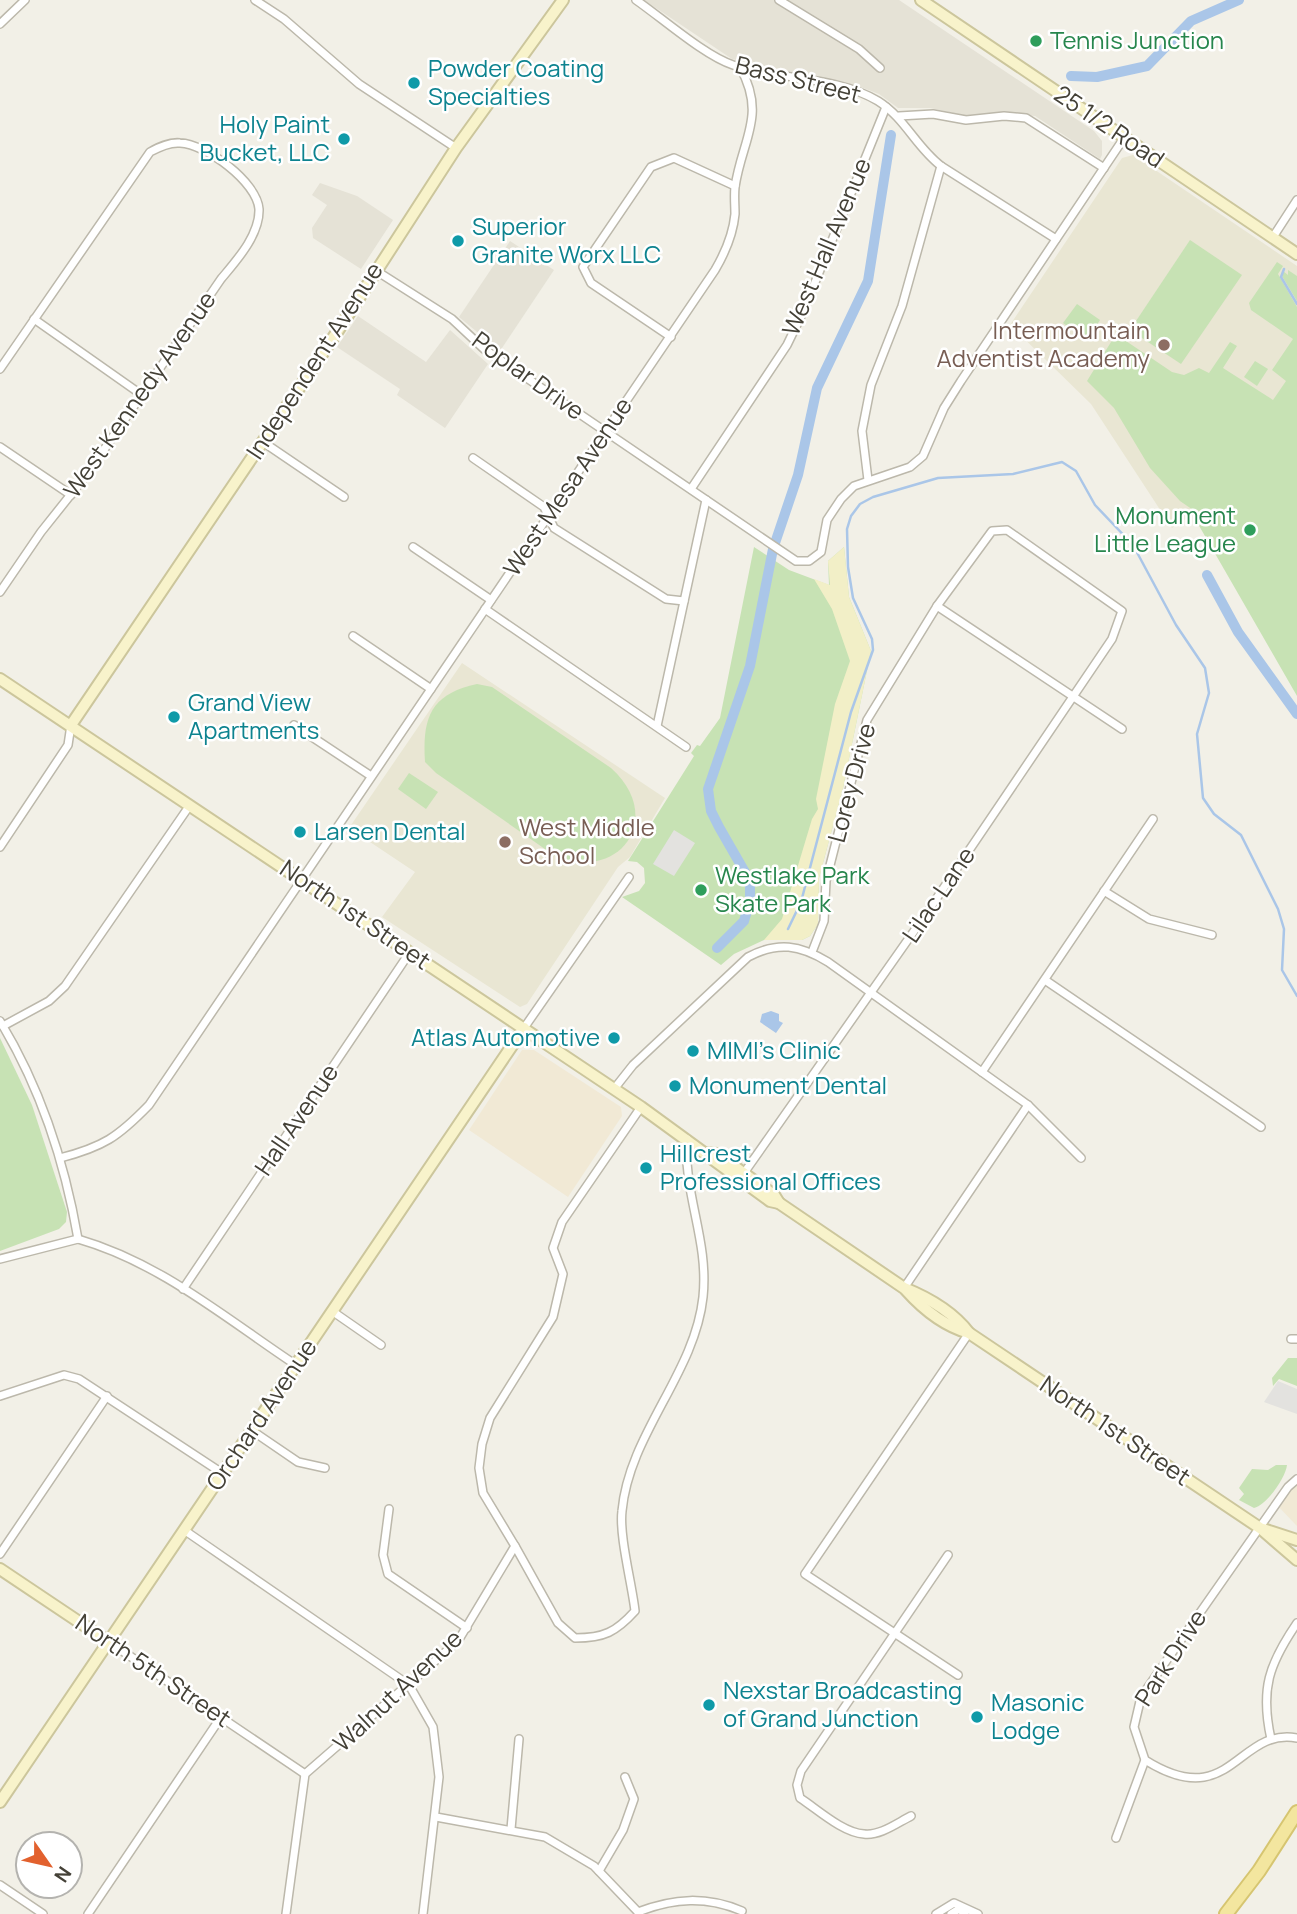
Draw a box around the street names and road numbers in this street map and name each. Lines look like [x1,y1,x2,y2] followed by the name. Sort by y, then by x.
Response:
[732,47,865,110] street label: Bass Street
[1048,77,1171,175] street label: 25 1/2 Road
[773,153,878,340] street label: West Hall Avenue
[238,255,390,465] street label: Independent Avenue
[55,284,223,504] street label: West Kennedy Avenue
[466,323,592,427] street label: Poplar Drive
[495,390,639,582] street label: West Mesa Avenue
[819,719,882,846] street label: Lorey Drive
[894,840,982,948] street label: Lilac Lane
[274,851,438,976] street label: North 1st Street
[246,1057,345,1181] street label: Hall Avenue
[198,1332,324,1496] street label: Orchard Avenue
[1034,1367,1198,1492] street label: North 1st Street
[1126,1603,1213,1712] street label: Park Drive
[70,1605,238,1734] street label: North 5th Street
[325,1621,469,1758] street label: Walnut Avenue

